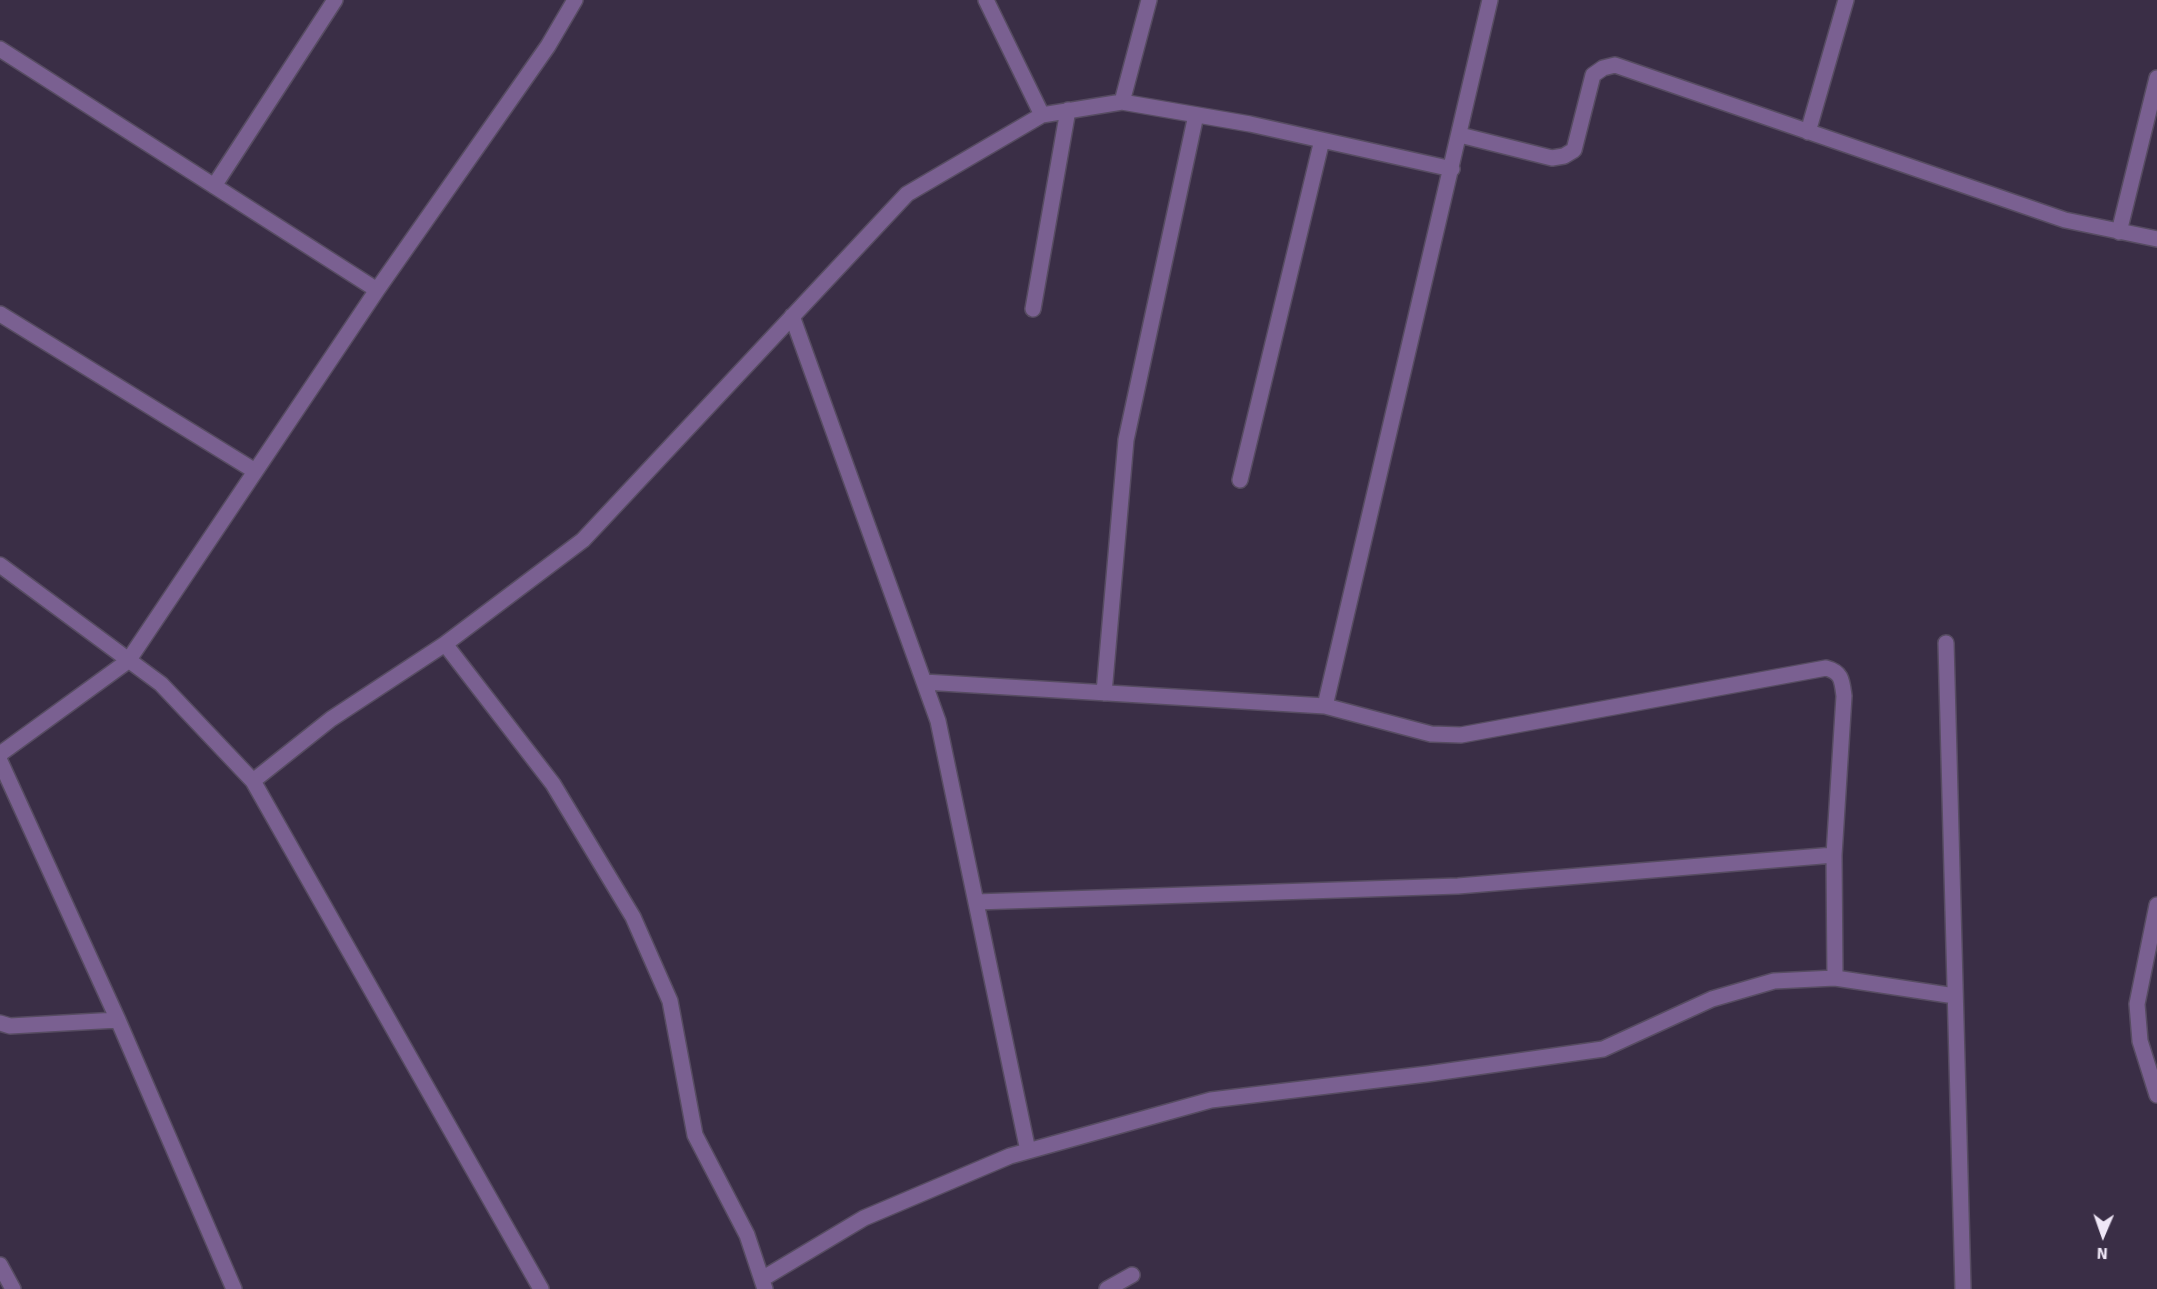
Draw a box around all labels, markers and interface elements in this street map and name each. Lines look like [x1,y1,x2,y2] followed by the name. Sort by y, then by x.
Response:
[2073,1205,2133,1265] north arrow
[2096,1243,2108,1263] text: N

